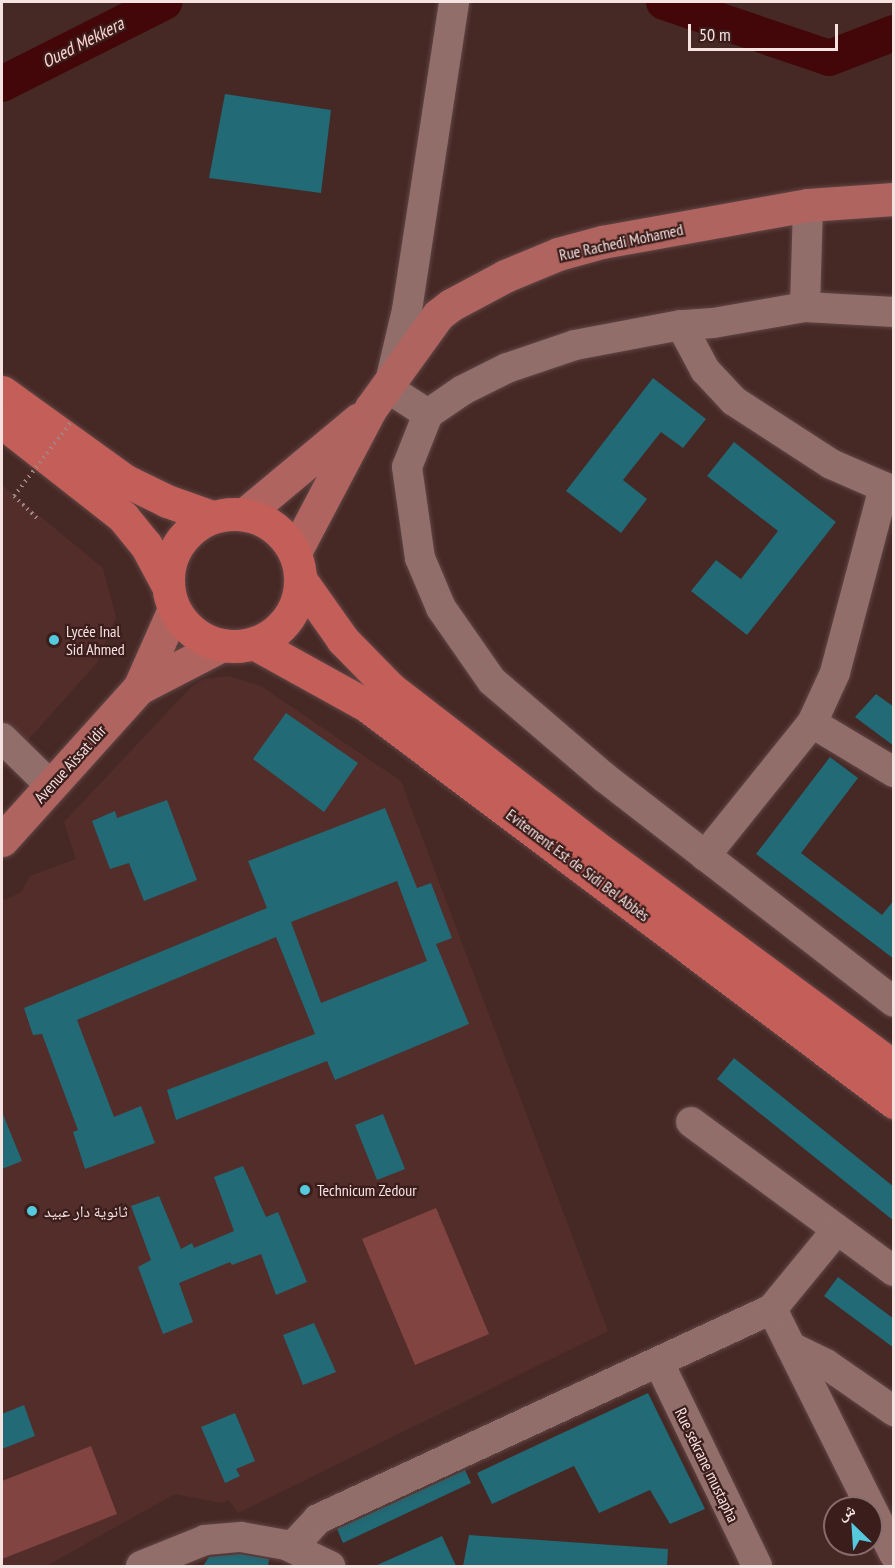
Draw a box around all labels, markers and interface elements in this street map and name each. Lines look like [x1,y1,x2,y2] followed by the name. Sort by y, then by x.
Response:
[691,12,841,50] scale bar
[38,13,128,73] water label: Oued Mekkera
[699,23,731,46] text: 50 m
[557,219,685,265] street label: Rue Rachedi Mohamed
[66,621,125,659] place label: Lycée Inal Sid Ahmed
[47,633,61,647] marker: Lycée Inal Sid Ahmed
[30,721,110,807] street label: Avenue Aïssat Idir
[502,805,654,925] street label: Evitement Est de Sidi Bel Abbès
[317,1180,417,1200] place label: Technicum Zedour
[298,1183,312,1197] marker: Technicum Zedour
[44,1201,128,1221] place label: ثانوية دار عبيد
[25,1204,39,1218] marker: ثانوية دار عبيد
[671,1405,743,1525] street label: Rue sekrane mustapha
[823,1496,883,1556] north arrow
[834,1499,858,1524] text: ش

